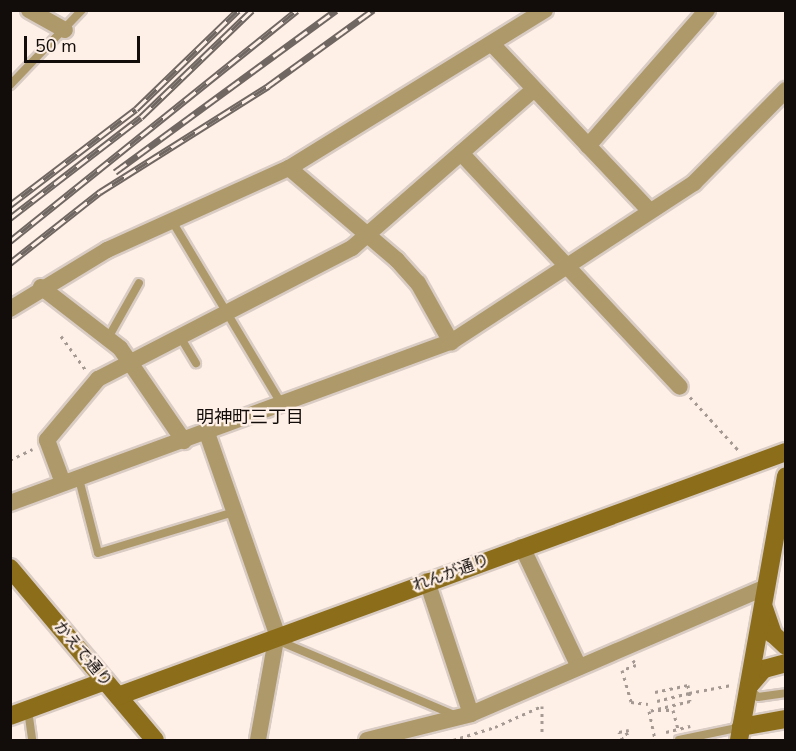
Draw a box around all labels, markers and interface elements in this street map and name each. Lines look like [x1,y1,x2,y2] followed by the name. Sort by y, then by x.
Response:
[27,24,142,62] scale bar
[35,34,77,58] text: 50 m
[196,406,304,428] district label: 明神町三丁目
[410,550,492,596] street label: れんが通り
[50,617,116,691] street label: かえで通り

